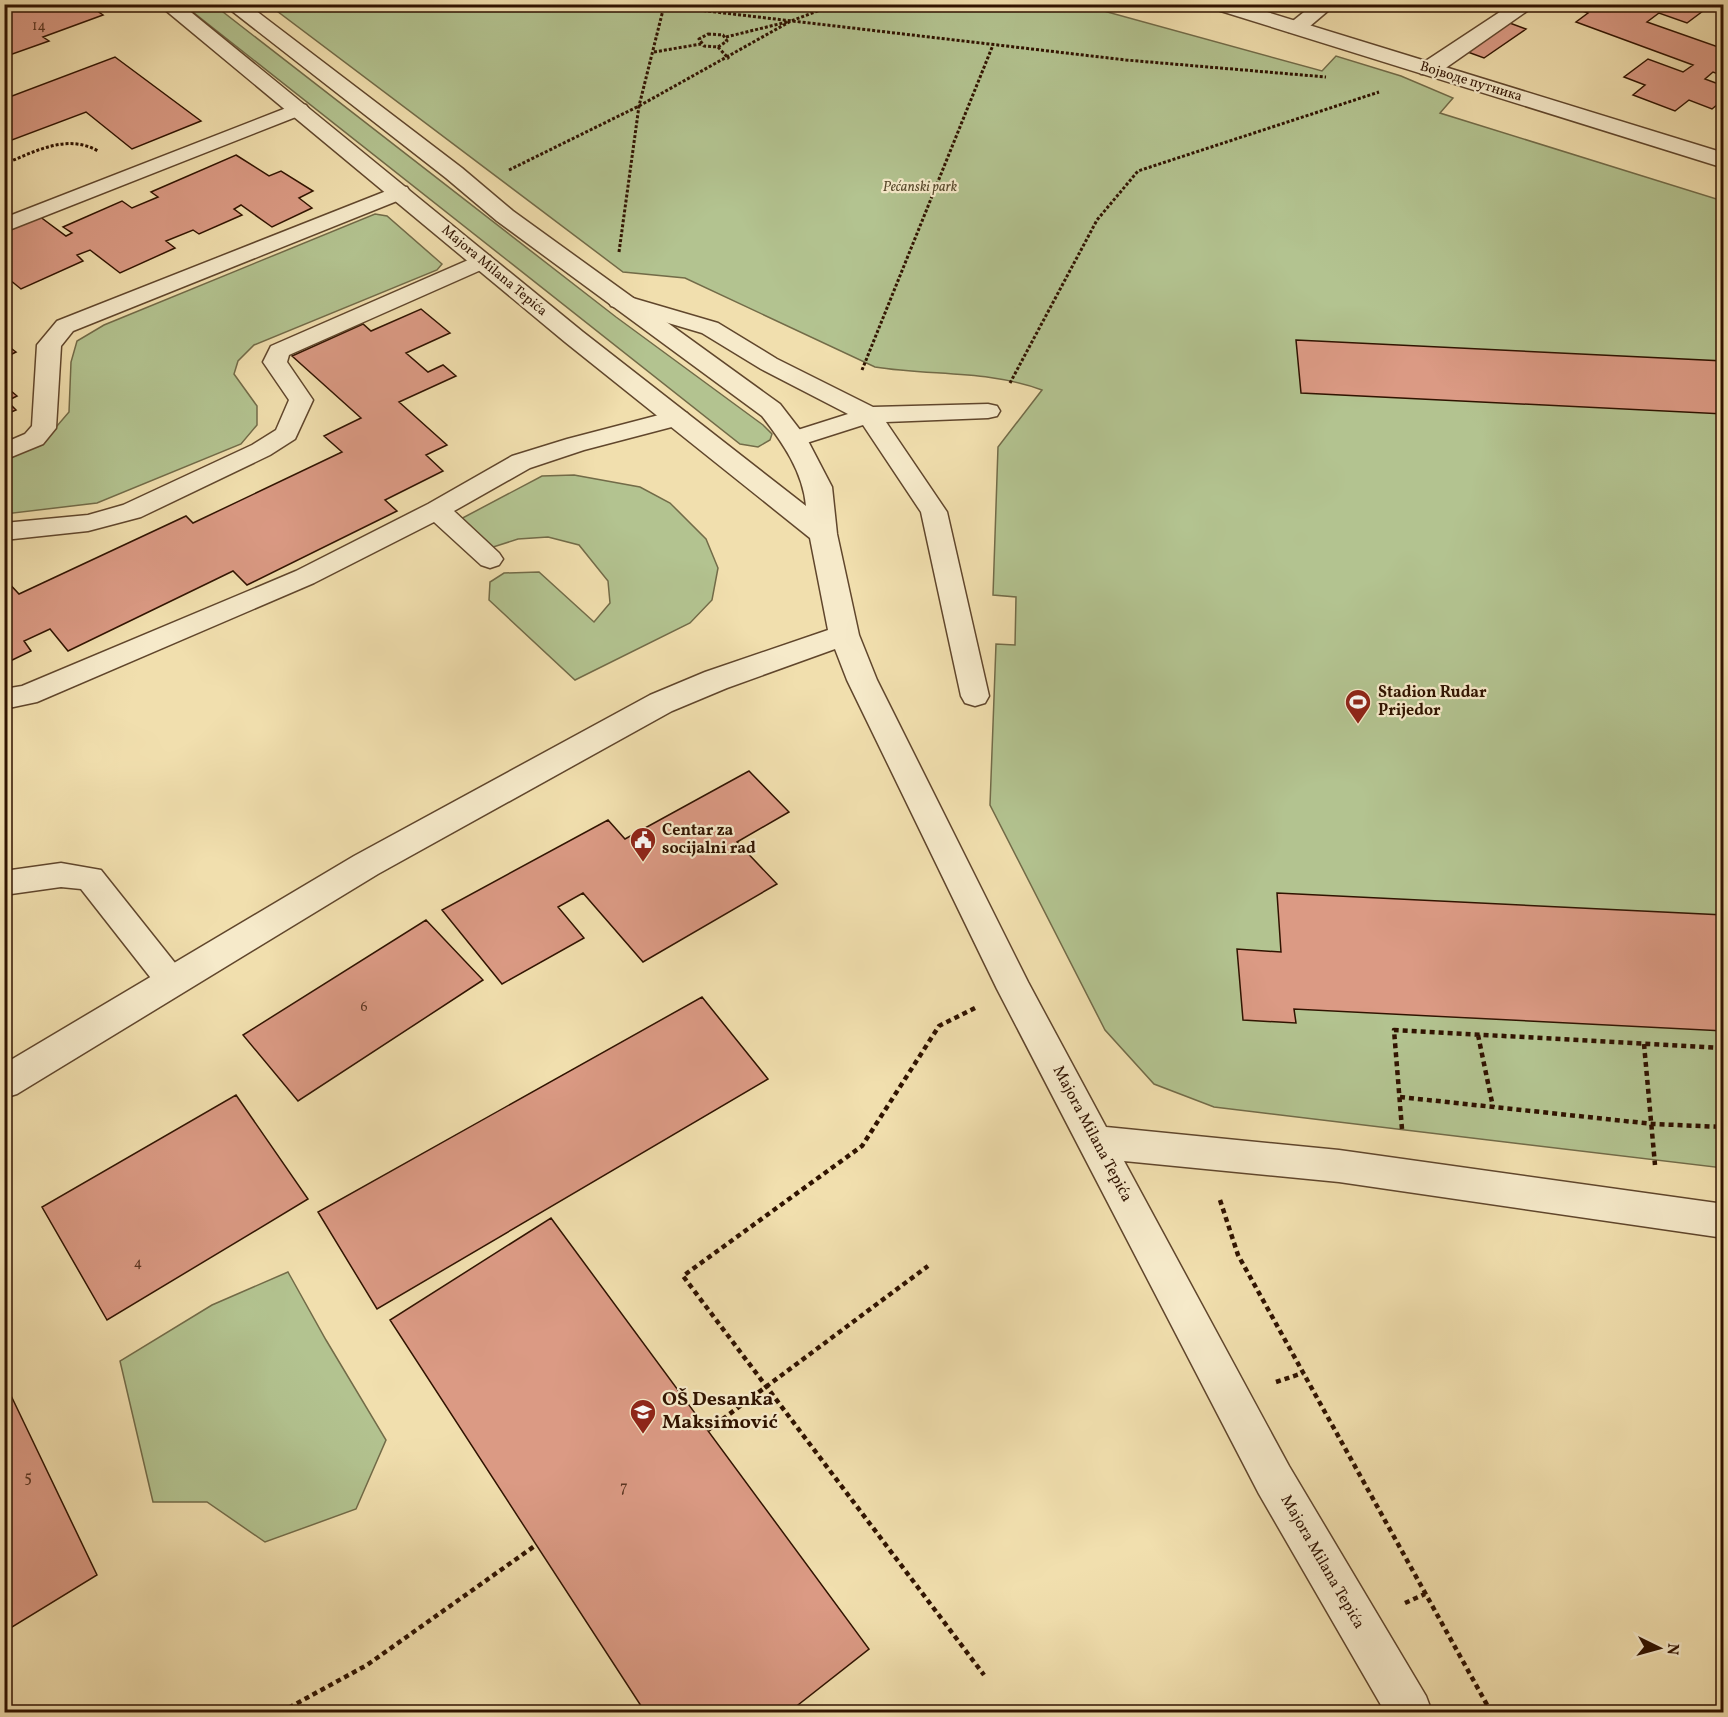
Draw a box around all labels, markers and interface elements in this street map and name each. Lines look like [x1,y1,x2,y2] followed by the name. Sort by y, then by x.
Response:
[32,17,46,36] house number: 14
[1417,57,1525,107] street label: Војводе путника
[883,178,958,197] park label: Pećanski park
[437,221,551,321] street label: Majora Milana Tepića
[1378,682,1487,722] place label: Stadion Rudar Prijedor
[1343,687,1373,725] sports icon: Stadion Rudar Prijedor
[662,820,756,860] place label: Centar za socijalni rad
[628,825,658,863] public building icon: Centar za socijalni rad
[360,998,368,1017] house number: 6
[1047,1062,1137,1206] street label: Majora Milana Tepića
[134,1254,142,1273] house number: 4
[662,1386,778,1437] place label: OŠ Desanka Maksimović
[628,1397,658,1435] school or university icon: OŠ Desanka Maksimović
[24,1467,32,1489] house number: 5
[620,1477,628,1499] house number: 7
[1275,1491,1369,1633] street label: Majora Milana Tepića
[1629,1618,1689,1678] north arrow
[1660,1642,1683,1656] text: N

